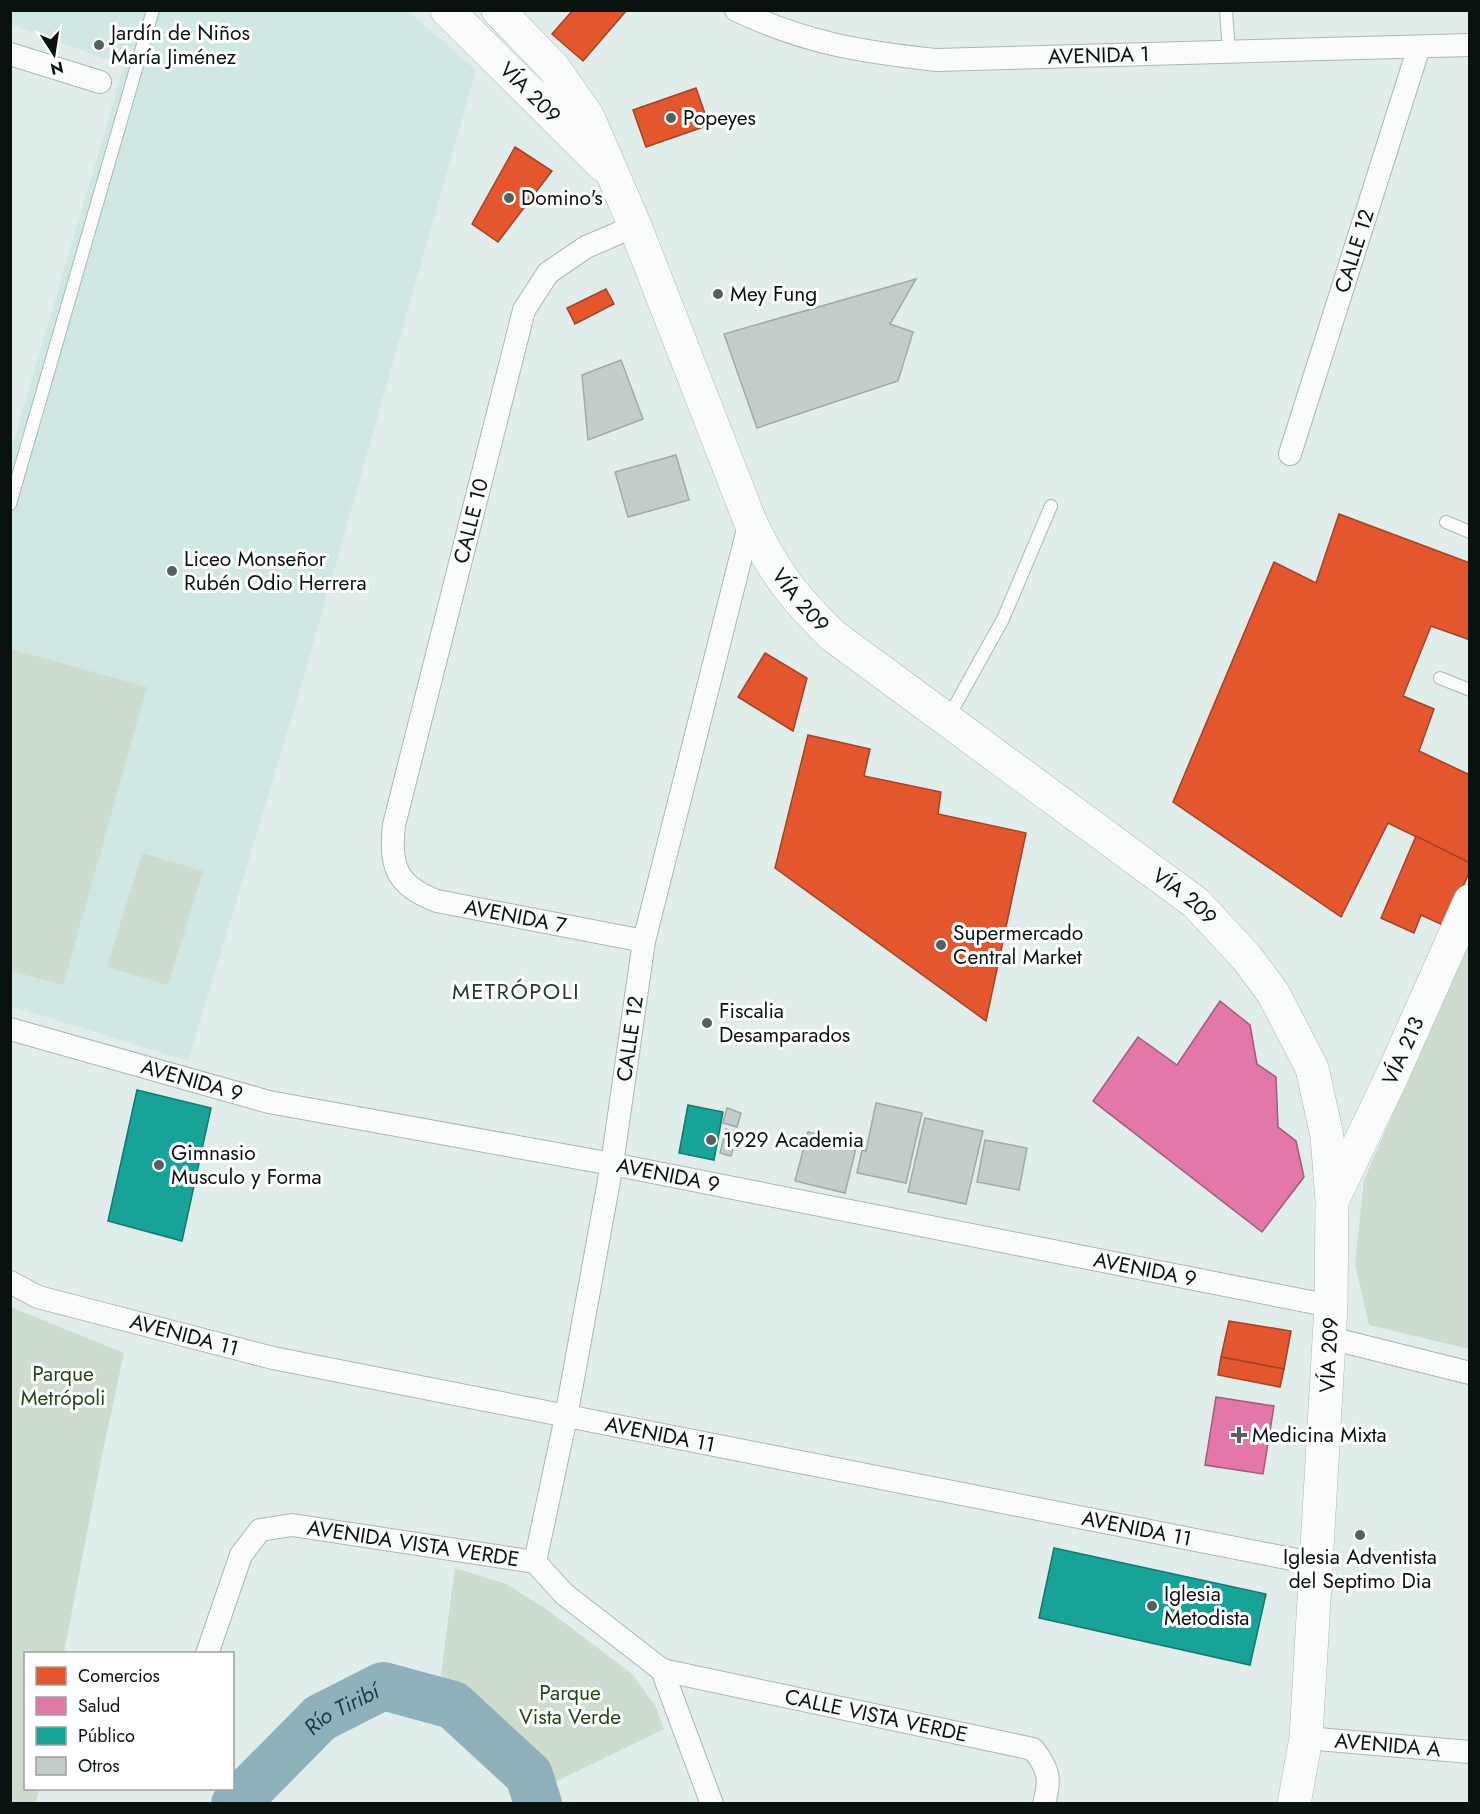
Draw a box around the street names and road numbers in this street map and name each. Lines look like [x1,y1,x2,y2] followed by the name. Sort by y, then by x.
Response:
[1047,39,1150,72] street label: AVENIDA 1
[493,55,567,130] street label: VÍA 209
[1327,205,1382,297] street label: CALLE 12
[446,475,496,567] street label: CALLE 10
[764,562,836,639] street label: VÍA 209
[1146,861,1224,931] street label: VÍA 209
[462,892,569,941] street label: AVENIDA 7
[609,994,651,1083] street label: CALLE 12
[1375,1012,1432,1090] street label: VÍA 213
[138,1052,246,1109] street label: AVENIDA 9
[614,1150,722,1200] street label: AVENIDA 9
[1091,1244,1199,1294] street label: AVENIDA 9
[127,1306,242,1364] street label: AVENIDA 11
[1312,1316,1346,1394] street label: VÍA 209
[602,1409,718,1460] street label: AVENIDA 11
[1079,1503,1194,1554] street label: AVENIDA 11
[305,1513,521,1574] street label: AVENIDA VISTA VERDE
[782,1682,970,1750] street label: CALLE VISTA VERDE
[1333,1726,1442,1764] street label: AVENIDA A

